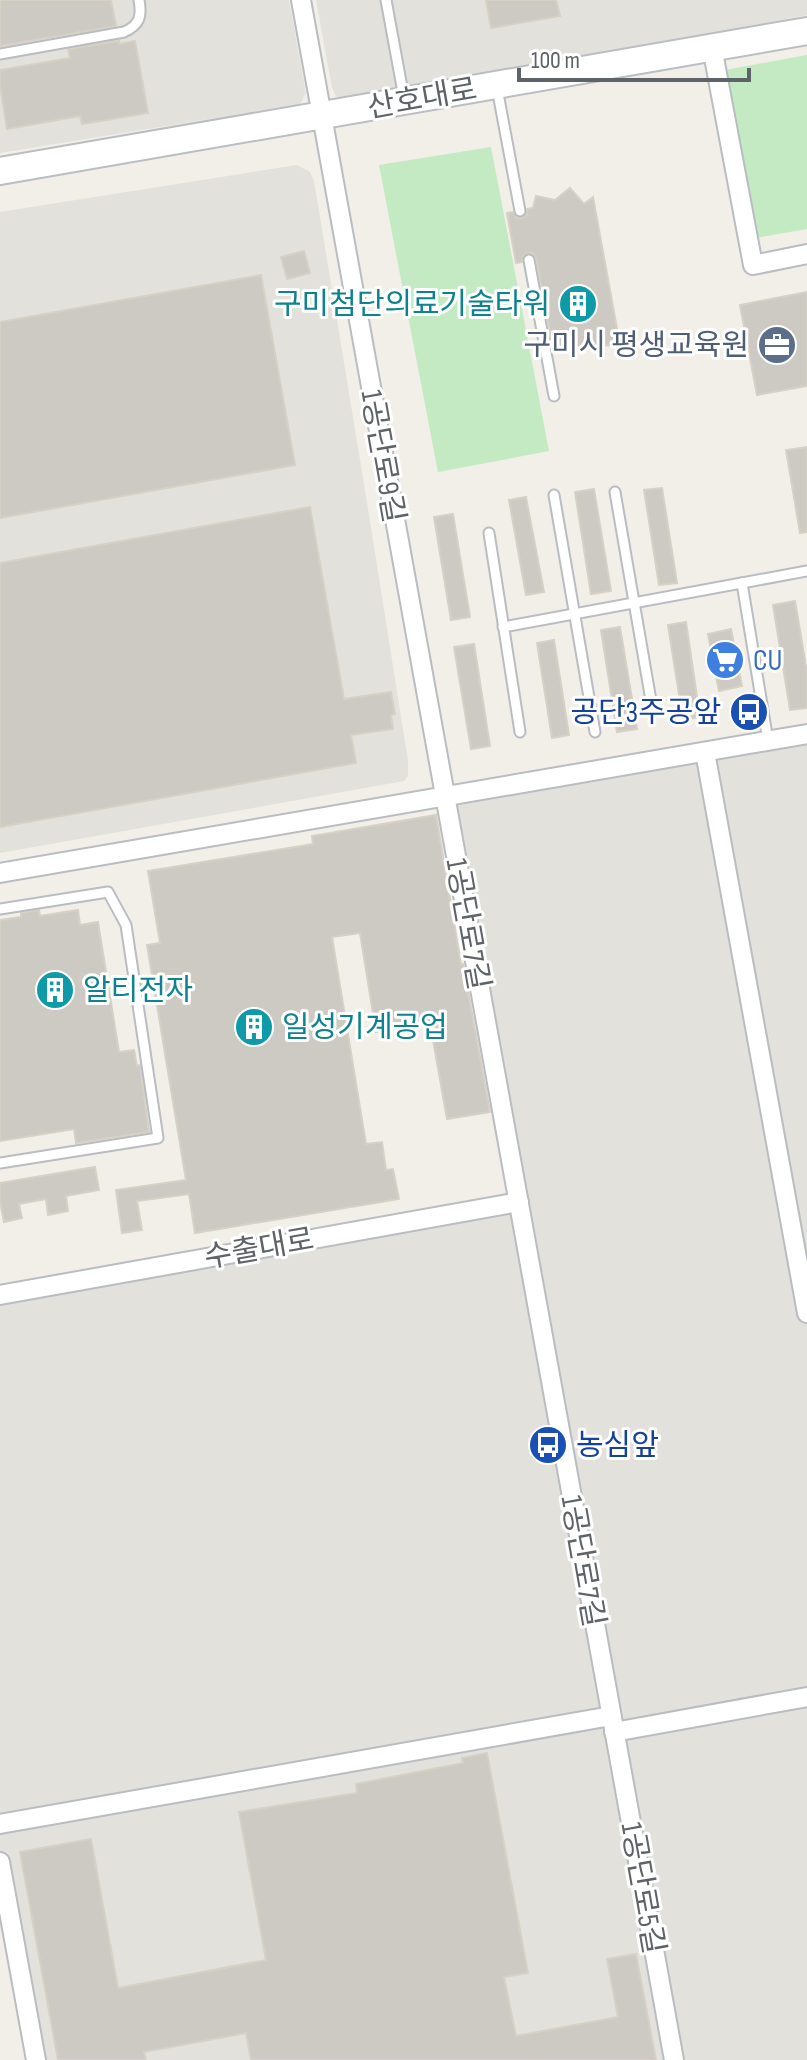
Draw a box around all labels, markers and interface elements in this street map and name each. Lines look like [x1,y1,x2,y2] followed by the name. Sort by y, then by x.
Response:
[519,32,749,82] scale bar
[531,46,580,75] text: 100 m
[365,72,480,126] street label: 산호대로
[557,283,599,325] building icon: 구미첨단의료기술타워
[274,287,550,323] place label: 구미첨단의료기술타워
[756,324,798,366] office icon: 구미시 평생교육원
[523,328,749,364] place label: 구미시 평생교육원
[353,387,411,525] street label: 1공단로9길
[704,639,746,681] supermarket icon: CU
[753,643,782,679] place label: CU
[728,691,770,733] bus stop icon: 공단3주공앞
[570,695,721,731] place label: 공단3주공앞
[438,856,496,993] street label: 1공단로7길
[34,969,76,1011] building icon: 알티전자
[83,973,193,1009] place label: 알티전자
[233,1006,275,1048] building icon: 일성기계공업
[282,1010,448,1046] place label: 일성기계공업
[202,1222,317,1276] street label: 수출대로
[527,1424,569,1466] bus stop icon: 농심앞
[576,1428,659,1464] place label: 농심앞
[553,1493,611,1630] street label: 1공단로7길
[613,1820,671,1957] street label: 1공단로5길

